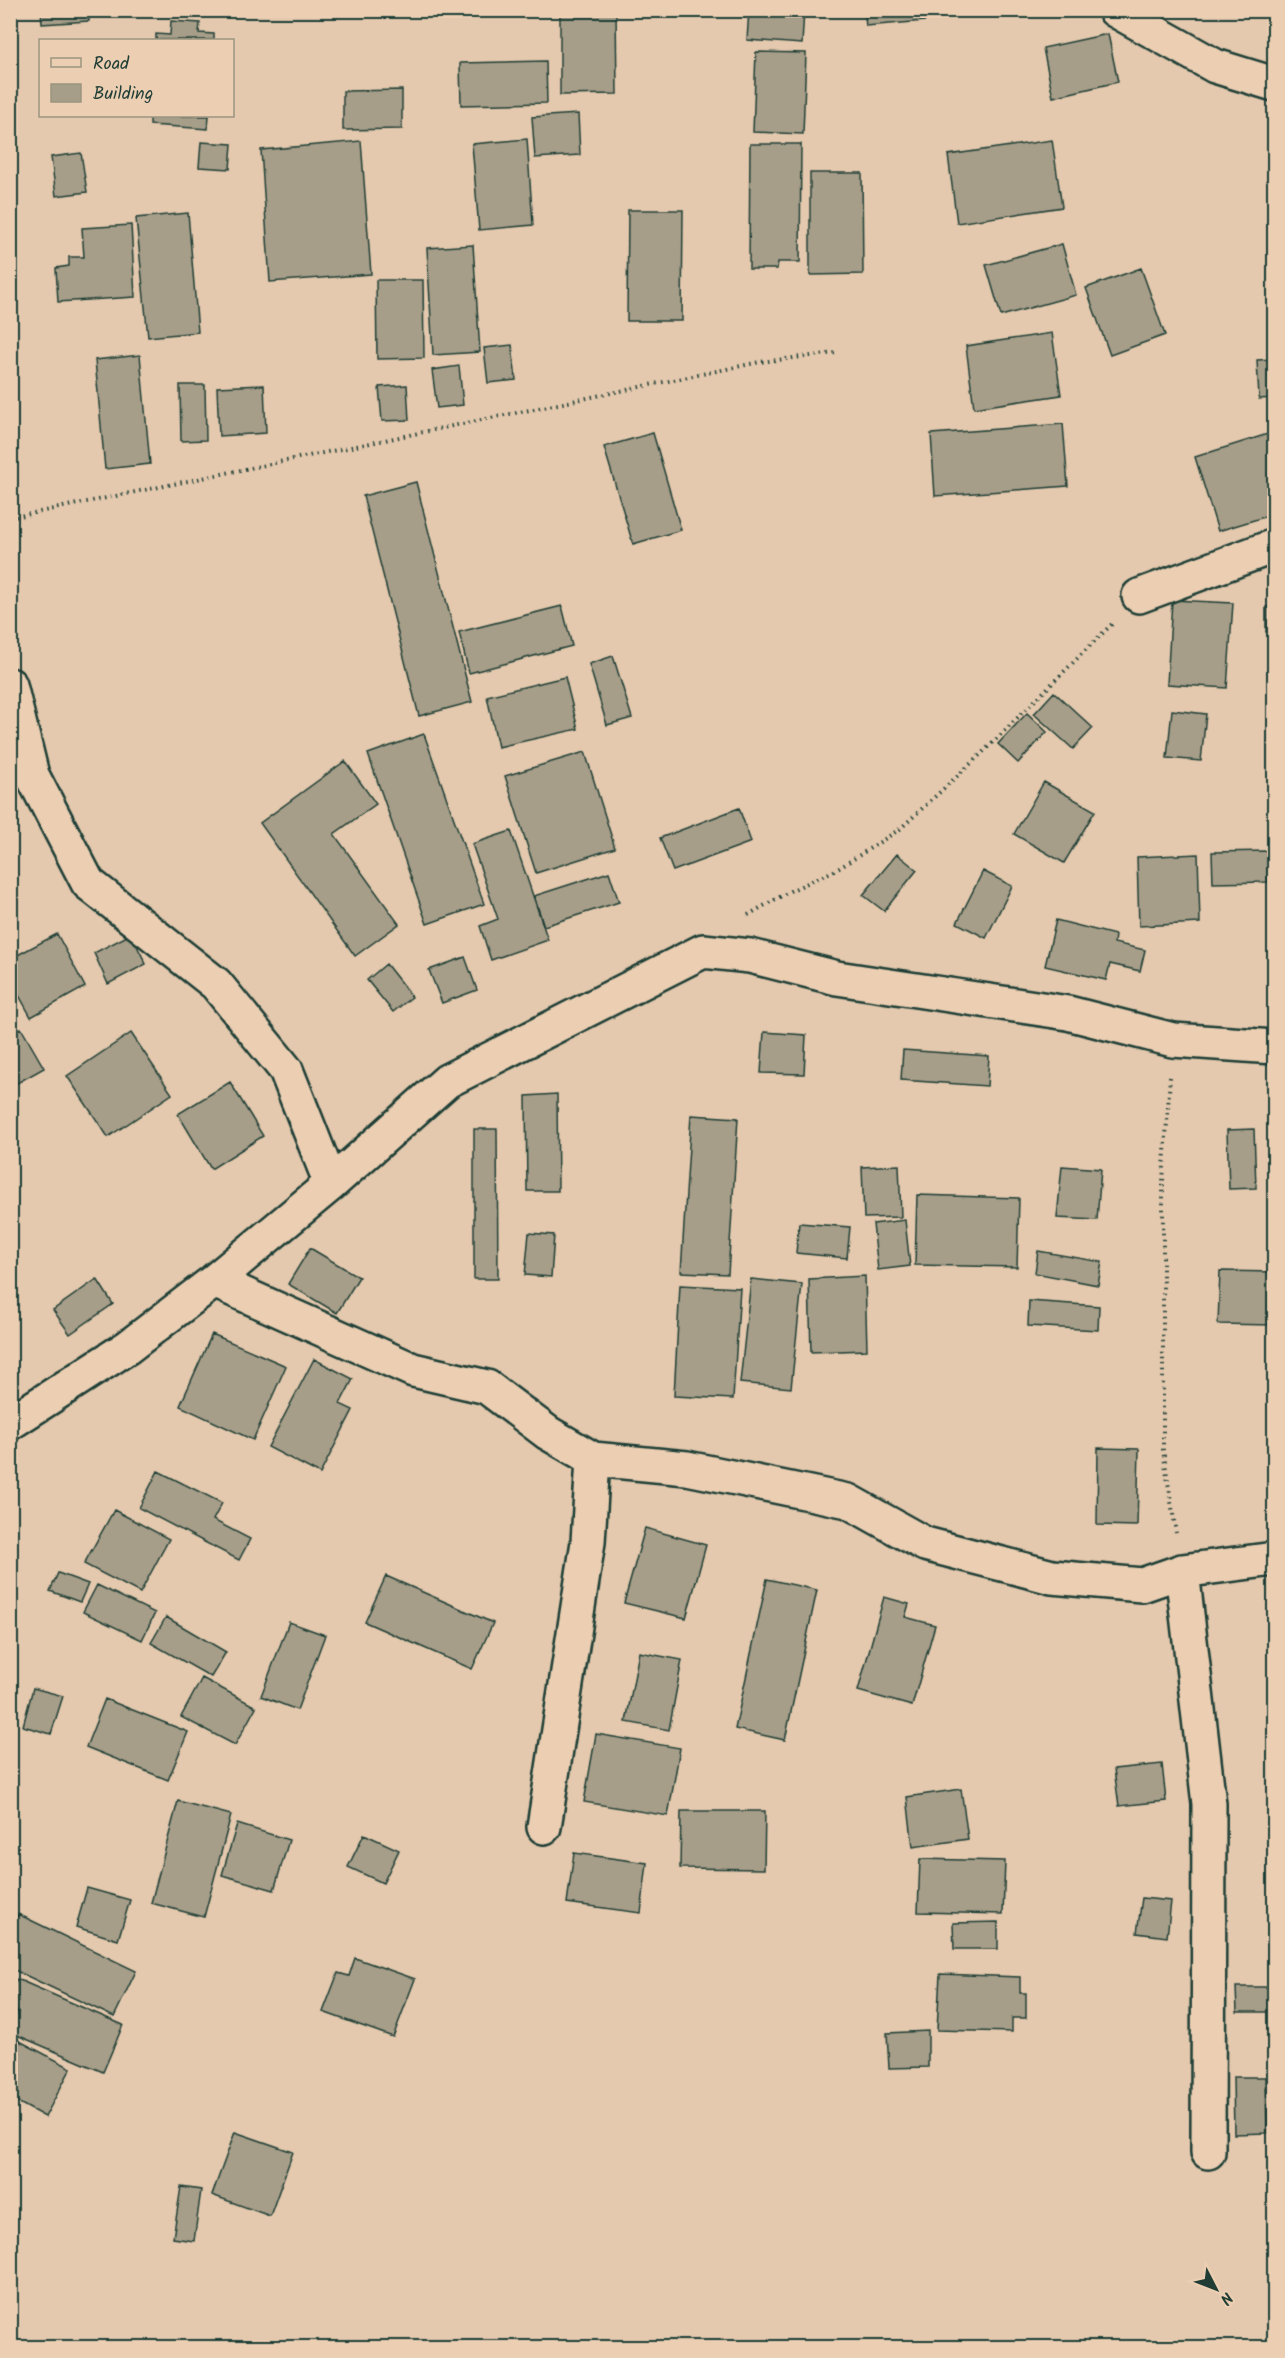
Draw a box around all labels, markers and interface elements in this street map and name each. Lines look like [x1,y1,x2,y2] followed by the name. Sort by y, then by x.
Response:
[39,39,234,117] legend
[93,50,130,79] text: Road
[93,80,153,109] text: Building
[1186,2259,1246,2319] north arrow
[1213,2286,1239,2310] text: N

